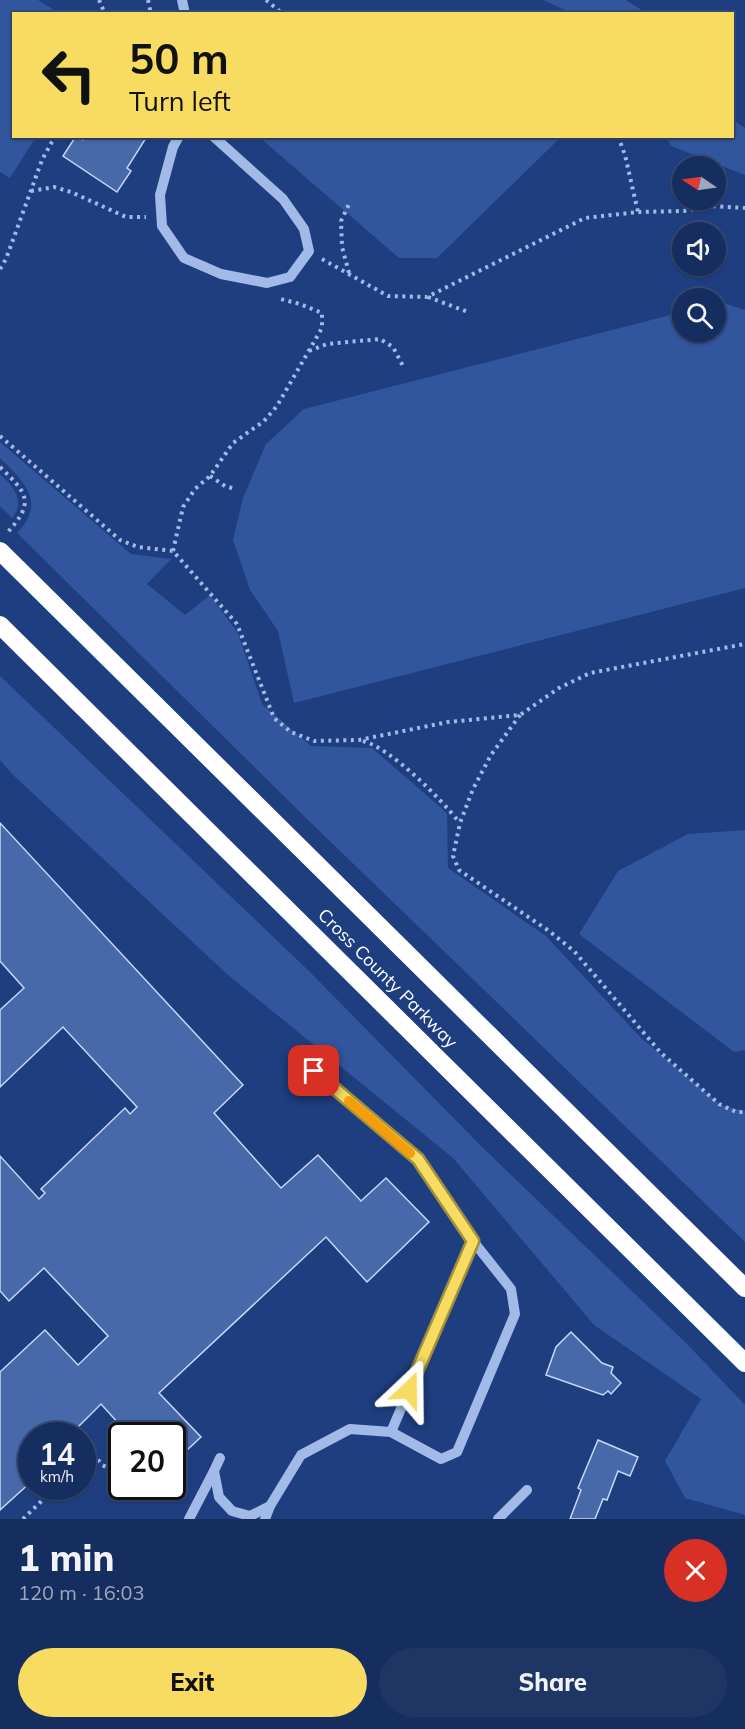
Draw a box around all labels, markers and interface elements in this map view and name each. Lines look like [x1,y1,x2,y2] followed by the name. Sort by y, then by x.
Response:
[129,32,229,85] text: 50 m
[30,36,108,114] icon: left
[129,84,231,118] text: Turn left
[672,156,726,210] north arrow
[672,156,726,342] map controls
[672,222,726,276] button: sound
[672,288,726,342] button: search
[313,903,463,1053] street label: Cross County Parkway
[288,1045,339,1096] pin
[297,1054,330,1087] icon: arrive
[377,1358,441,1422] position arrow
[108,1422,186,1500] speed limit sign: 20
[39,1435,75,1473] text: 14
[40,1467,74,1486] text: km/h
[18,1535,114,1580] text: 1 min
[664,1539,727,1602] button: close
[18,1580,144,1605] text: 120 m · 16:03
[18,1648,367,1717] button: Exit
[379,1648,727,1717] button: Share

